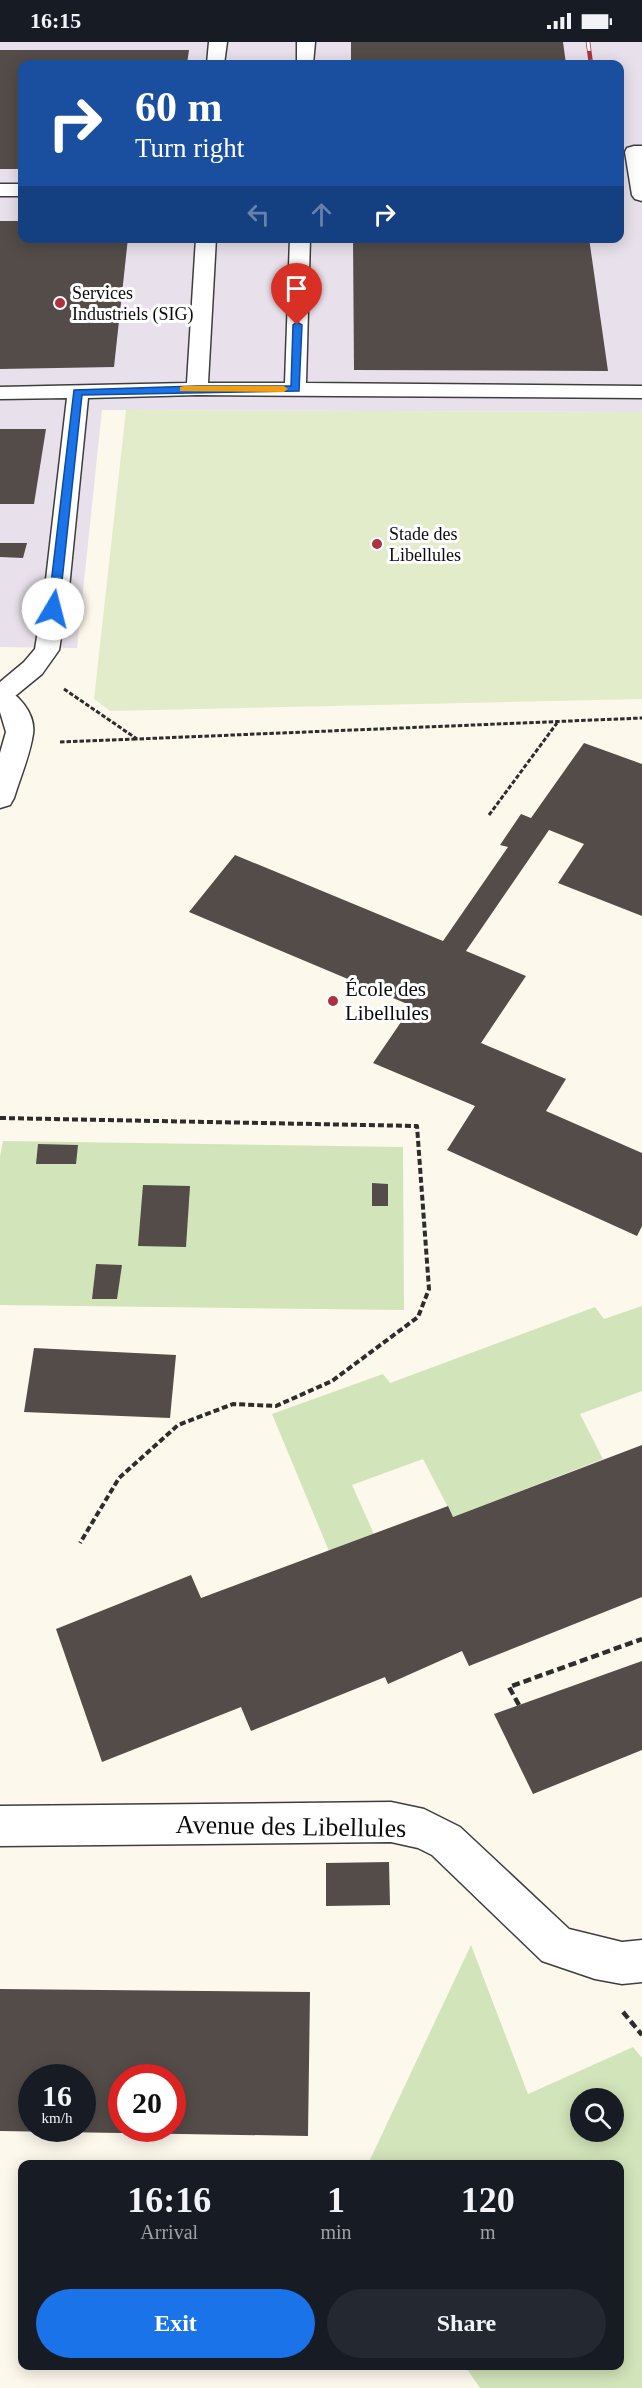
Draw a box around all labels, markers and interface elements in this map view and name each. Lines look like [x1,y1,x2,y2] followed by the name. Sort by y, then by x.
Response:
[30,8,81,33] text: 16:15
[36,84,114,162] icon: right
[135,84,223,130] text: 60 m
[135,133,244,163] text: Turn right
[242,198,275,231] icon: left
[305,198,338,231] icon: ahead
[368,198,401,231] icon: right
[271,263,322,325] pin
[280,272,313,305] icon: arrive
[72,283,193,325] place label: Services Industriels (SIG)
[53,296,67,310] marker: Services Industriels (SIG)
[389,524,461,565] place label: Stade des Libellules
[370,537,384,551] marker: Stade des Libellules
[21,577,85,641] position arrow
[345,977,429,1025] place label: École des Libellules
[326,994,340,1008] marker: École des Libellules
[175,1810,407,1843] street label: Avenue des Libellules
[108,2064,186,2142] speed limit sign: 20
[42,2079,72,2112] text: 16
[570,2088,624,2142] map controls
[570,2088,624,2142] button: search
[42,2110,72,2126] text: km/h
[127,2180,211,2220] text: 16:16
[327,2180,345,2220] text: 1
[461,2180,515,2220] text: 120
[140,2221,198,2243] text: Arrival
[320,2221,352,2243] text: min
[480,2221,496,2243] text: m
[36,2289,315,2358] button: Exit
[327,2289,606,2358] button: Share

